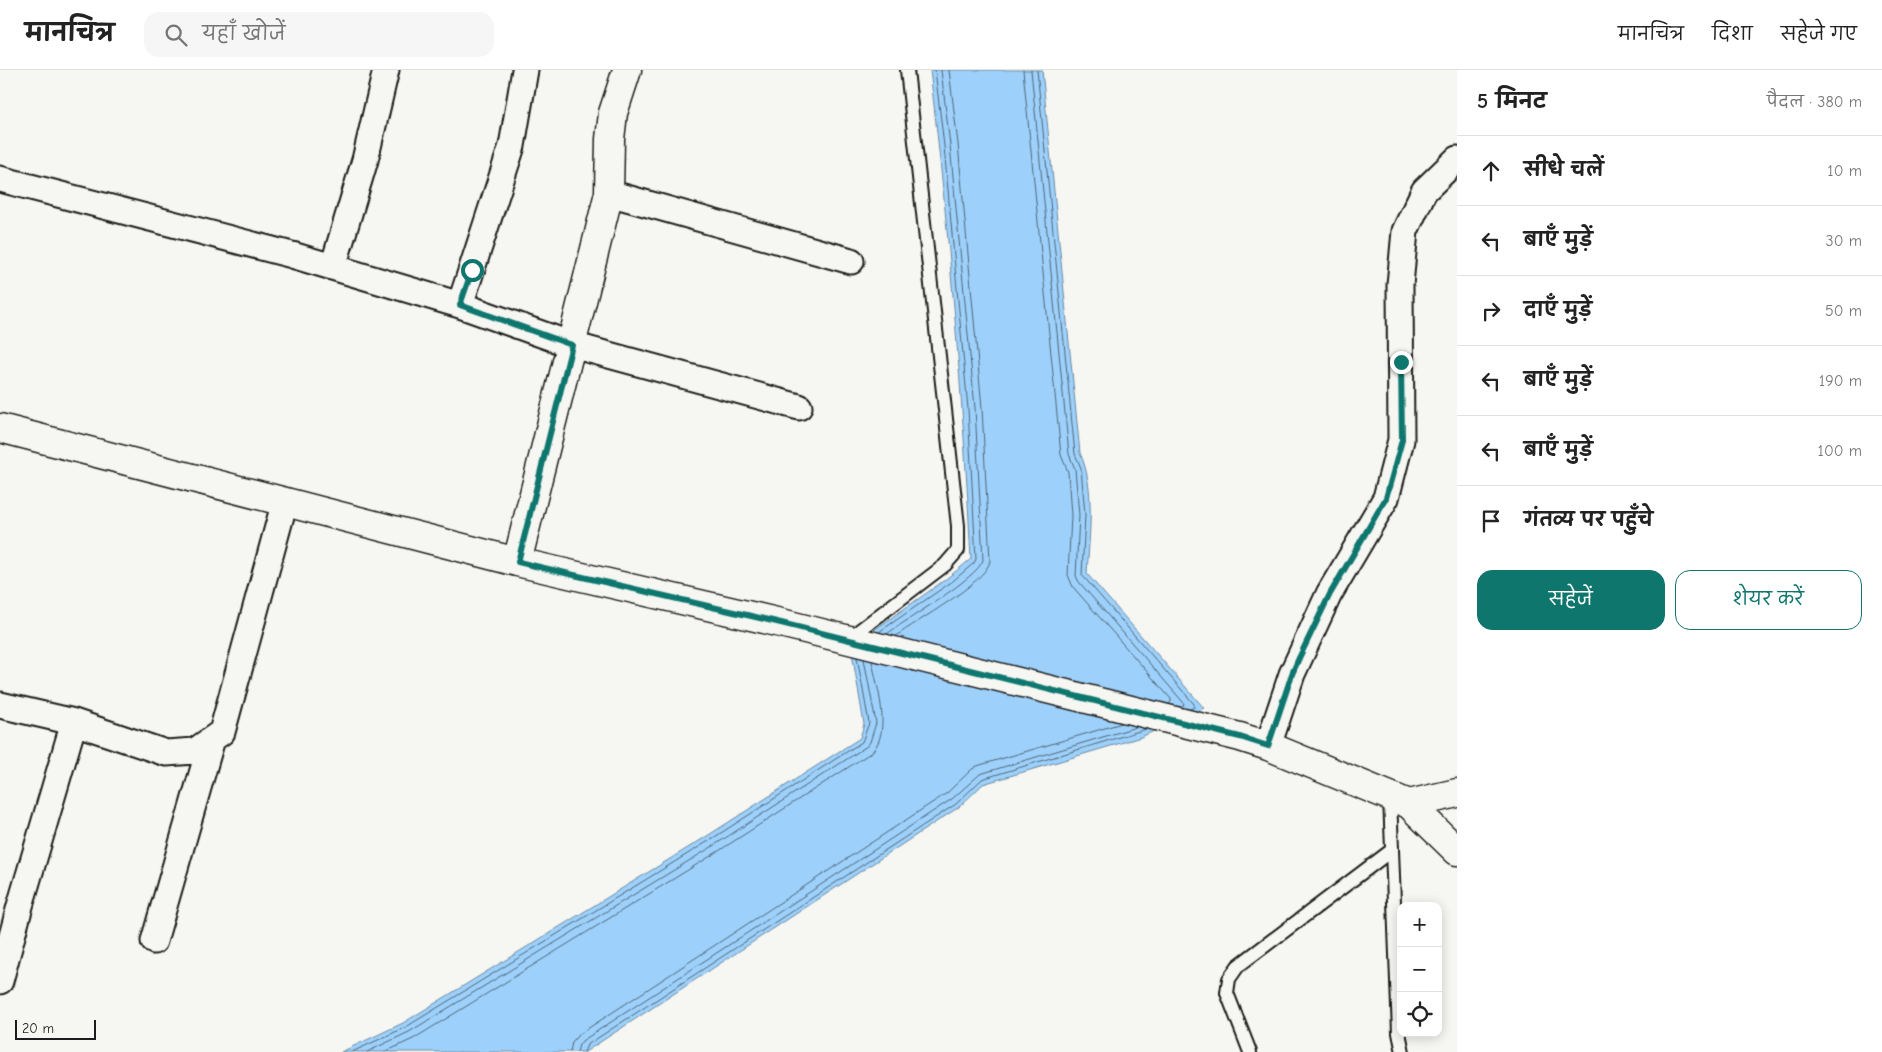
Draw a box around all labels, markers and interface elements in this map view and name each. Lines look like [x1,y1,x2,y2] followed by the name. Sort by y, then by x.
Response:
[144,12,494,57] search box
[25,19,114,47] text: मानचित्र
[162,21,190,49] icon: search
[202,23,285,45] text: यहाँ खोजें
[1618,24,1684,45] text: मानचित्र
[1712,24,1753,45] text: दिशा
[1781,24,1857,45] text: सहेजे गए
[1477,89,1547,113] text: 5 मिनट
[1767,93,1862,111] text: पैदल · 380 m
[1477,157,1505,185] icon: ahead
[1524,159,1604,181] text: सीधे चलें
[1827,162,1862,180] text: 10 m
[1477,227,1505,255] icon: left
[1524,229,1593,251] text: बाएँ मुड़ें
[1826,232,1862,250] text: 30 m
[461,259,484,282] route start
[1477,297,1505,325] icon: right
[1524,299,1592,321] text: दाएँ मुड़ें
[1825,302,1862,320] text: 50 m
[1390,351,1413,374] route end
[1477,367,1505,395] icon: left
[1524,369,1593,391] text: बाएँ मुड़ें
[1819,372,1862,390] text: 190 m
[1477,437,1505,465] icon: left
[1524,439,1593,461] text: बाएँ मुड़ें
[1818,442,1862,460] text: 100 m
[1477,507,1505,535] icon: arrive
[1524,509,1653,531] text: गंतव्य पर पहुँचे
[1477,570,1665,630] button: सहेजें
[1675,570,1862,630] button: शेयर करें
[1397,902,1442,1037] map controls
[1397,902,1442,947] button: +
[1397,947,1442,992] button: −
[1397,992,1442,1037] button: locate
[15,1017,96,1040] scale bar
[22,1020,54,1037] text: 20 m

